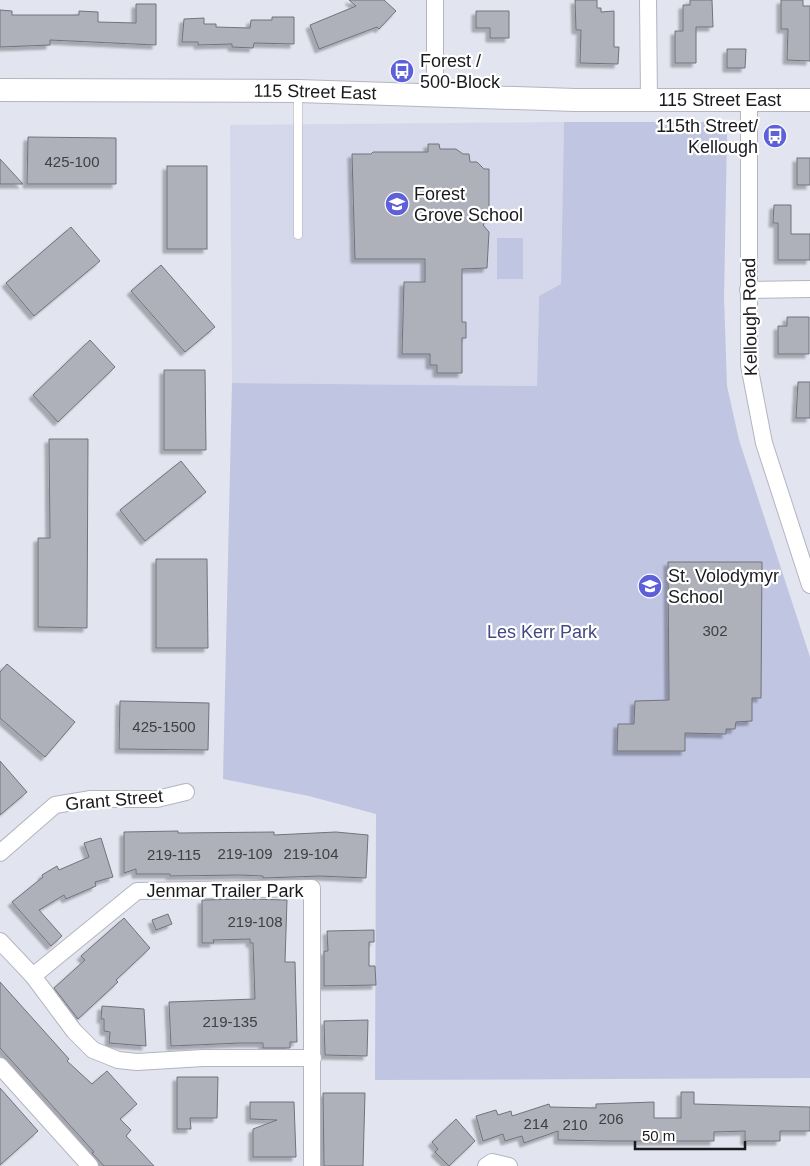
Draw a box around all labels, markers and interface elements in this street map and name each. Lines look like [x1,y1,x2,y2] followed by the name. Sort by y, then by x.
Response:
[420,51,501,92] place label: Forest / 500-Block
[389,58,415,84] bus stop icon: Forest / 500-Block
[254,81,377,104] street label: 115 Street East
[658,90,781,110] street label: 115 Street East
[656,116,758,157] place label: 115th Street/ Kellough
[762,123,788,149] bus stop icon: 115th Street/ Kellough
[44,153,100,170] house number: 425-100
[414,184,523,225] place label: Forest Grove School
[384,191,410,217] school or university icon: Forest Grove School
[739,258,761,376] street label: Kellough Road
[668,566,779,607] place label: St. Volodymyr School
[637,573,663,599] school or university icon: St. Volodymyr School
[487,622,598,642] park label: Les Kerr Park
[702,622,728,639] house number: 302
[132,718,196,735] house number: 425-1500
[64,786,164,814] street label: Grant Street
[217,845,273,862] house number: 219-109
[283,845,339,862] house number: 219-104
[147,846,201,863] house number: 219-115
[146,881,305,901] street label: Jenmar Trailer Park
[227,913,283,930] house number: 219-108
[202,1013,258,1030] house number: 219-135
[598,1110,624,1127] house number: 206
[523,1115,549,1132] house number: 214
[562,1116,588,1133] house number: 210
[635,1118,745,1150] scale bar
[642,1127,675,1144] text: 50 m

